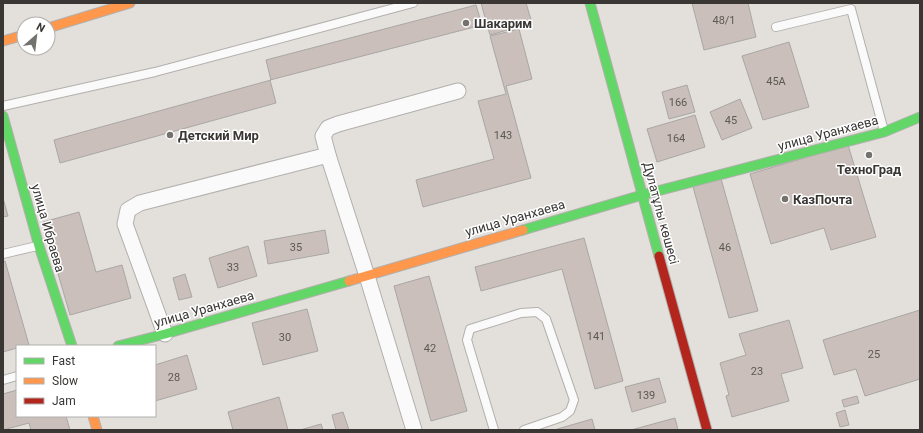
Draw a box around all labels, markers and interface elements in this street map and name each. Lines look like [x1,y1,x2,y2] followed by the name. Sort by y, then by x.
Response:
[712,14,736,27] house number: 48/1
[16,16,56,56] north arrow
[474,16,532,31] place label: Шакарим
[461,18,471,28] marker: Шакарим
[34,20,47,35] text: N
[766,75,787,88] house number: 45А
[669,96,687,109] house number: 166
[776,112,880,154] street label: улица Уранхаева
[725,114,737,127] house number: 45
[178,128,259,143] place label: Детский Мир
[494,129,512,142] house number: 143
[165,130,175,140] marker: Детский Мир
[667,132,685,145] house number: 164
[864,150,874,160] marker: ТехноГрад
[640,160,682,266] street label: Дулатұлы көшесі
[837,162,901,177] place label: ТехноГрад
[28,182,68,274] street label: улица Ибраева
[793,192,852,207] place label: КазПочта
[780,194,790,204] marker: КазПочта
[463,197,567,239] street label: улица Уранхаева
[290,241,302,254] house number: 35
[719,241,731,254] house number: 46
[227,261,239,274] house number: 33
[152,288,256,330] street label: улица Уранхаева
[587,330,605,343] house number: 141
[279,331,291,344] house number: 30
[424,342,436,355] house number: 42
[16,345,156,417] legend
[868,348,880,361] house number: 25
[52,354,75,368] text: Fast
[751,365,763,378] house number: 23
[168,371,180,384] house number: 28
[52,374,78,388] text: Slow
[637,389,655,402] house number: 139
[52,394,76,408] text: Jam

